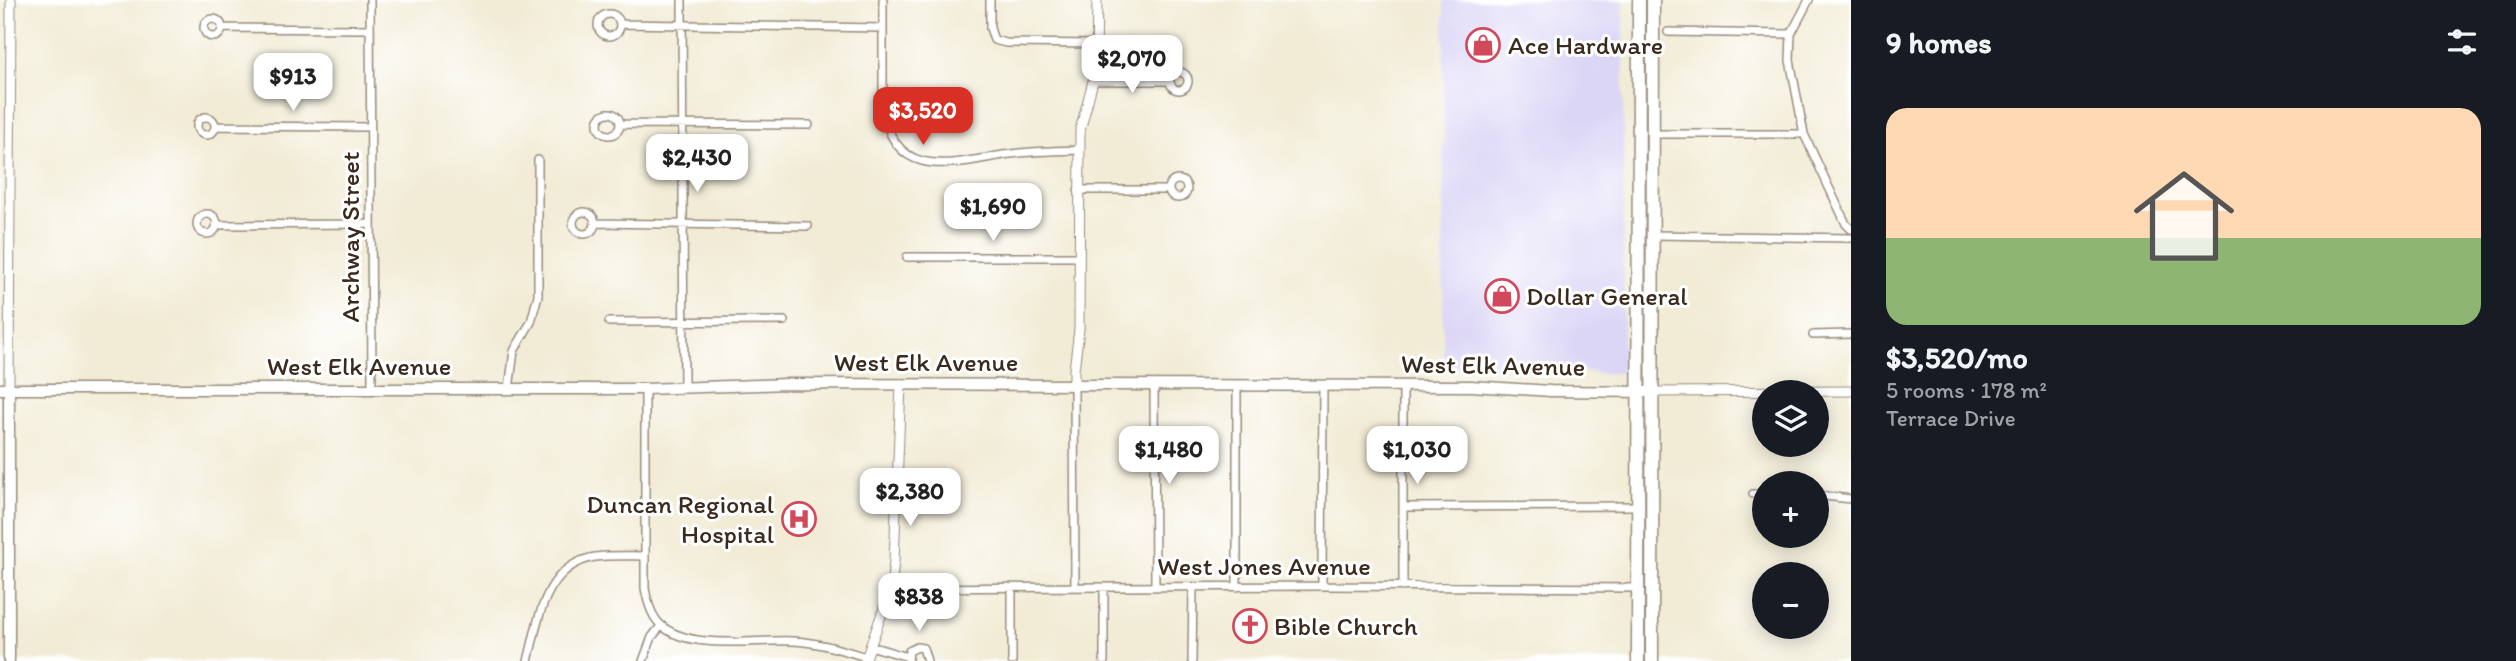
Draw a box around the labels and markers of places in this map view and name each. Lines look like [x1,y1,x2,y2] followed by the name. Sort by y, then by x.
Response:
[1464,26,1502,64] shop icon: Ace Hardware
[1508,29,1663,61] place label: Ace Hardware
[1075,36,1189,95] pin: $2,070
[252,54,334,113] pin: $913
[866,88,980,147] pin: $3,520
[640,134,754,194] pin: $2,430
[936,184,1050,243] pin: $1,690
[1483,277,1521,315] shop icon: Dollar General
[1526,280,1688,312] place label: Dollar General
[1112,426,1226,486] pin: $1,480
[1360,426,1474,486] pin: $1,030
[853,468,967,528] pin: $2,380
[586,488,774,550] place label: Duncan Regional Hospital
[780,500,818,538] hospital icon: Duncan Regional Hospital
[878,574,960,633] pin: $838
[1231,607,1269,645] church icon: Bible Church
[1274,610,1418,642] place label: Bible Church

